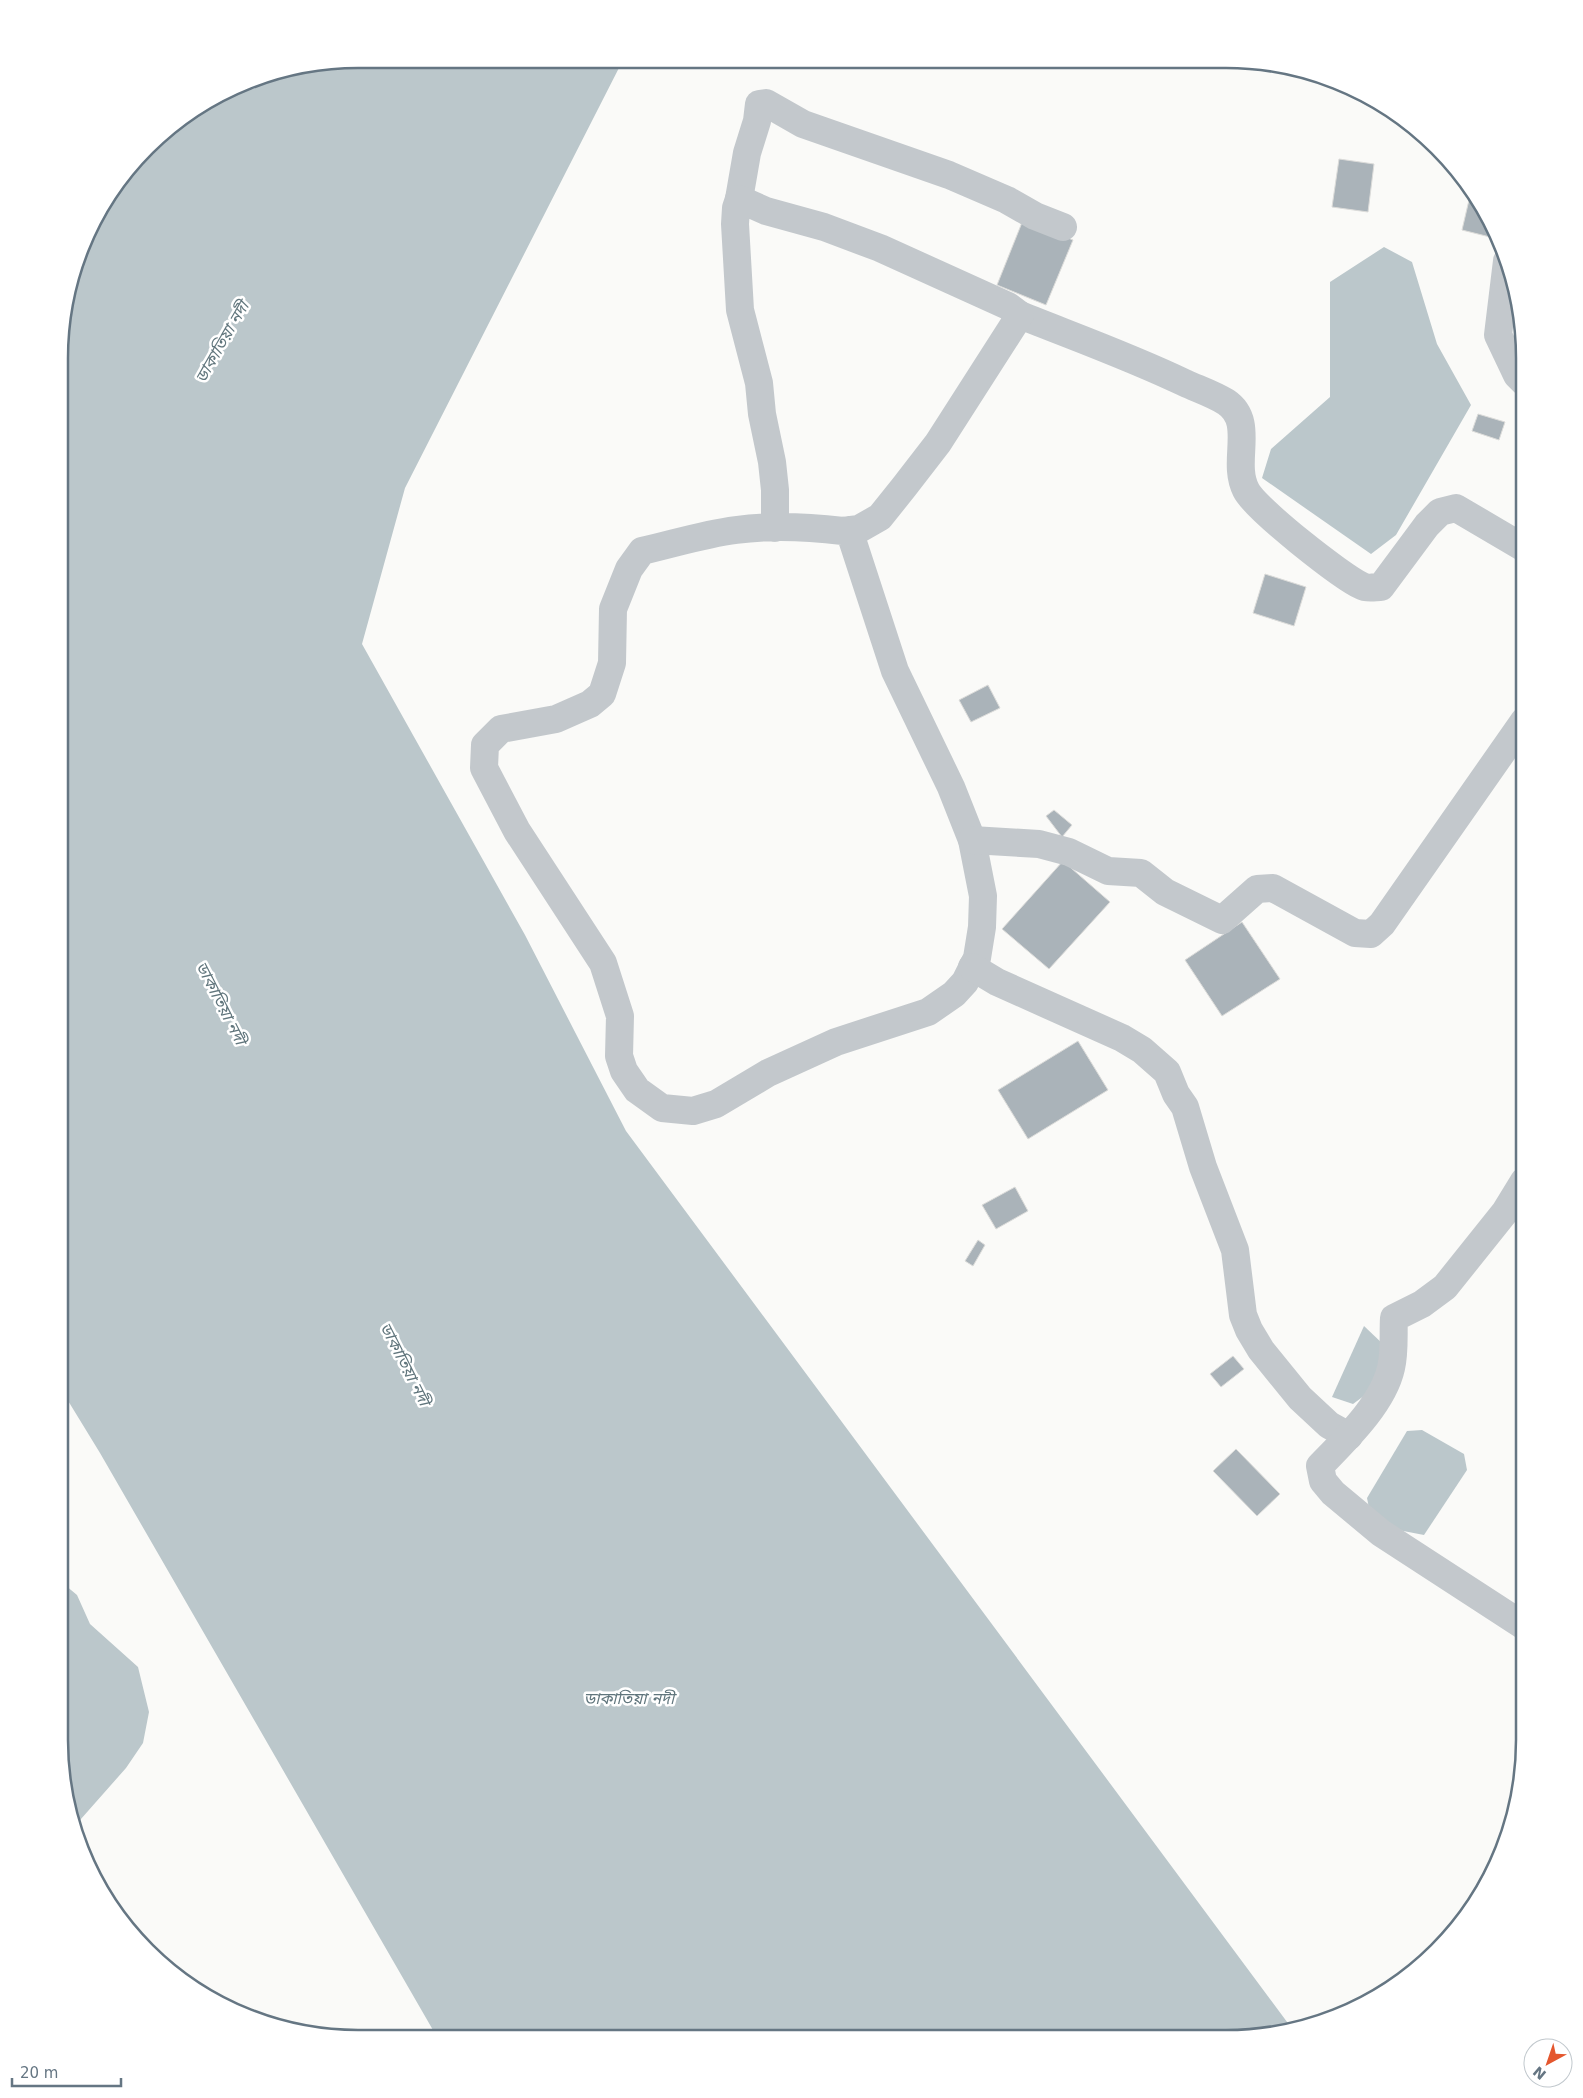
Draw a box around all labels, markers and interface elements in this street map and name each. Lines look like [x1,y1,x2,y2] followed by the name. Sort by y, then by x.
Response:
[191,296,254,386] water label: ডাকাতিয়া নদী
[192,958,251,1050] water label: ডাকাতিয়া নদী
[376,1319,435,1411] water label: ডাকাতিয়া নদী
[584,1689,677,1708] water label: ডাকাতিয়া নদী
[1523,2038,1573,2088] north arrow
[12,2056,121,2088] scale bar
[1530,2063,1549,2083] text: N
[20,2064,58,2082] text: 20 m

